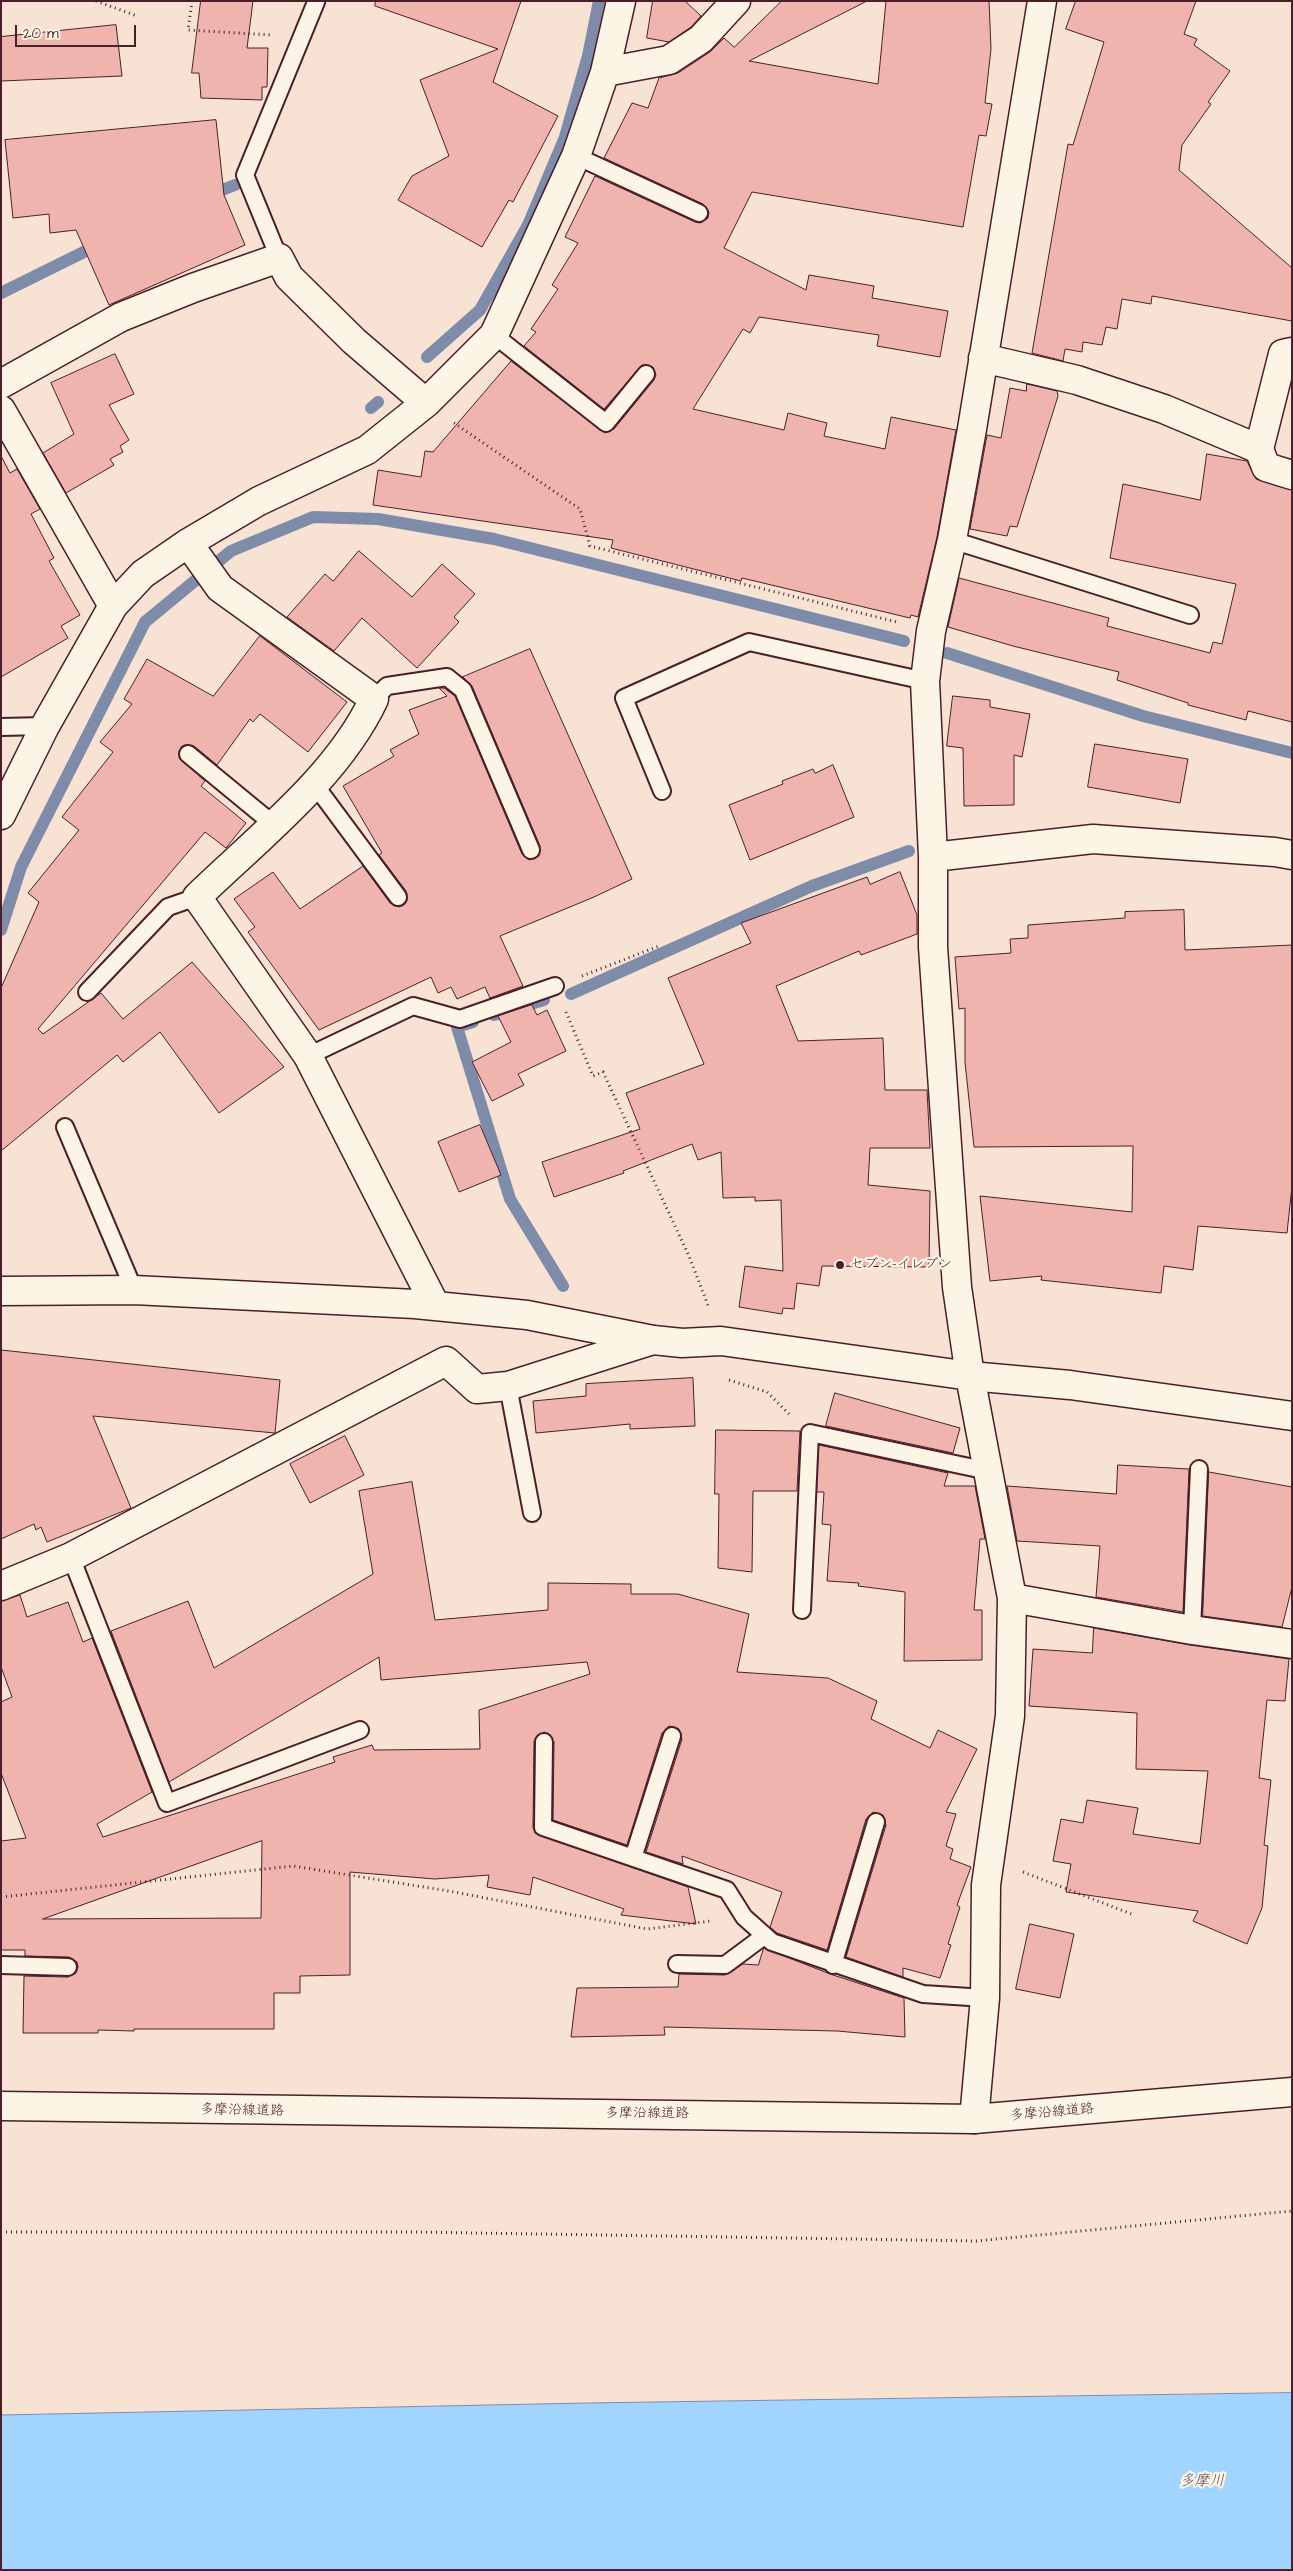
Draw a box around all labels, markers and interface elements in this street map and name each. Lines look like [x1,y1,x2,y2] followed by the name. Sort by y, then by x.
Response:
[18,15,139,47] scale bar
[23,23,59,44] text: 20 m
[850,1257,952,1273] place label: セブン-イレブン
[834,1259,846,1271] marker: セブン-イレブン
[1009,2101,1095,2125] street label: 多摩沿線道路
[200,2102,284,2120] street label: 多摩沿線道路
[605,2106,689,2122] street label: 多摩沿線道路
[1180,2473,1224,2491] water label: 多摩川

